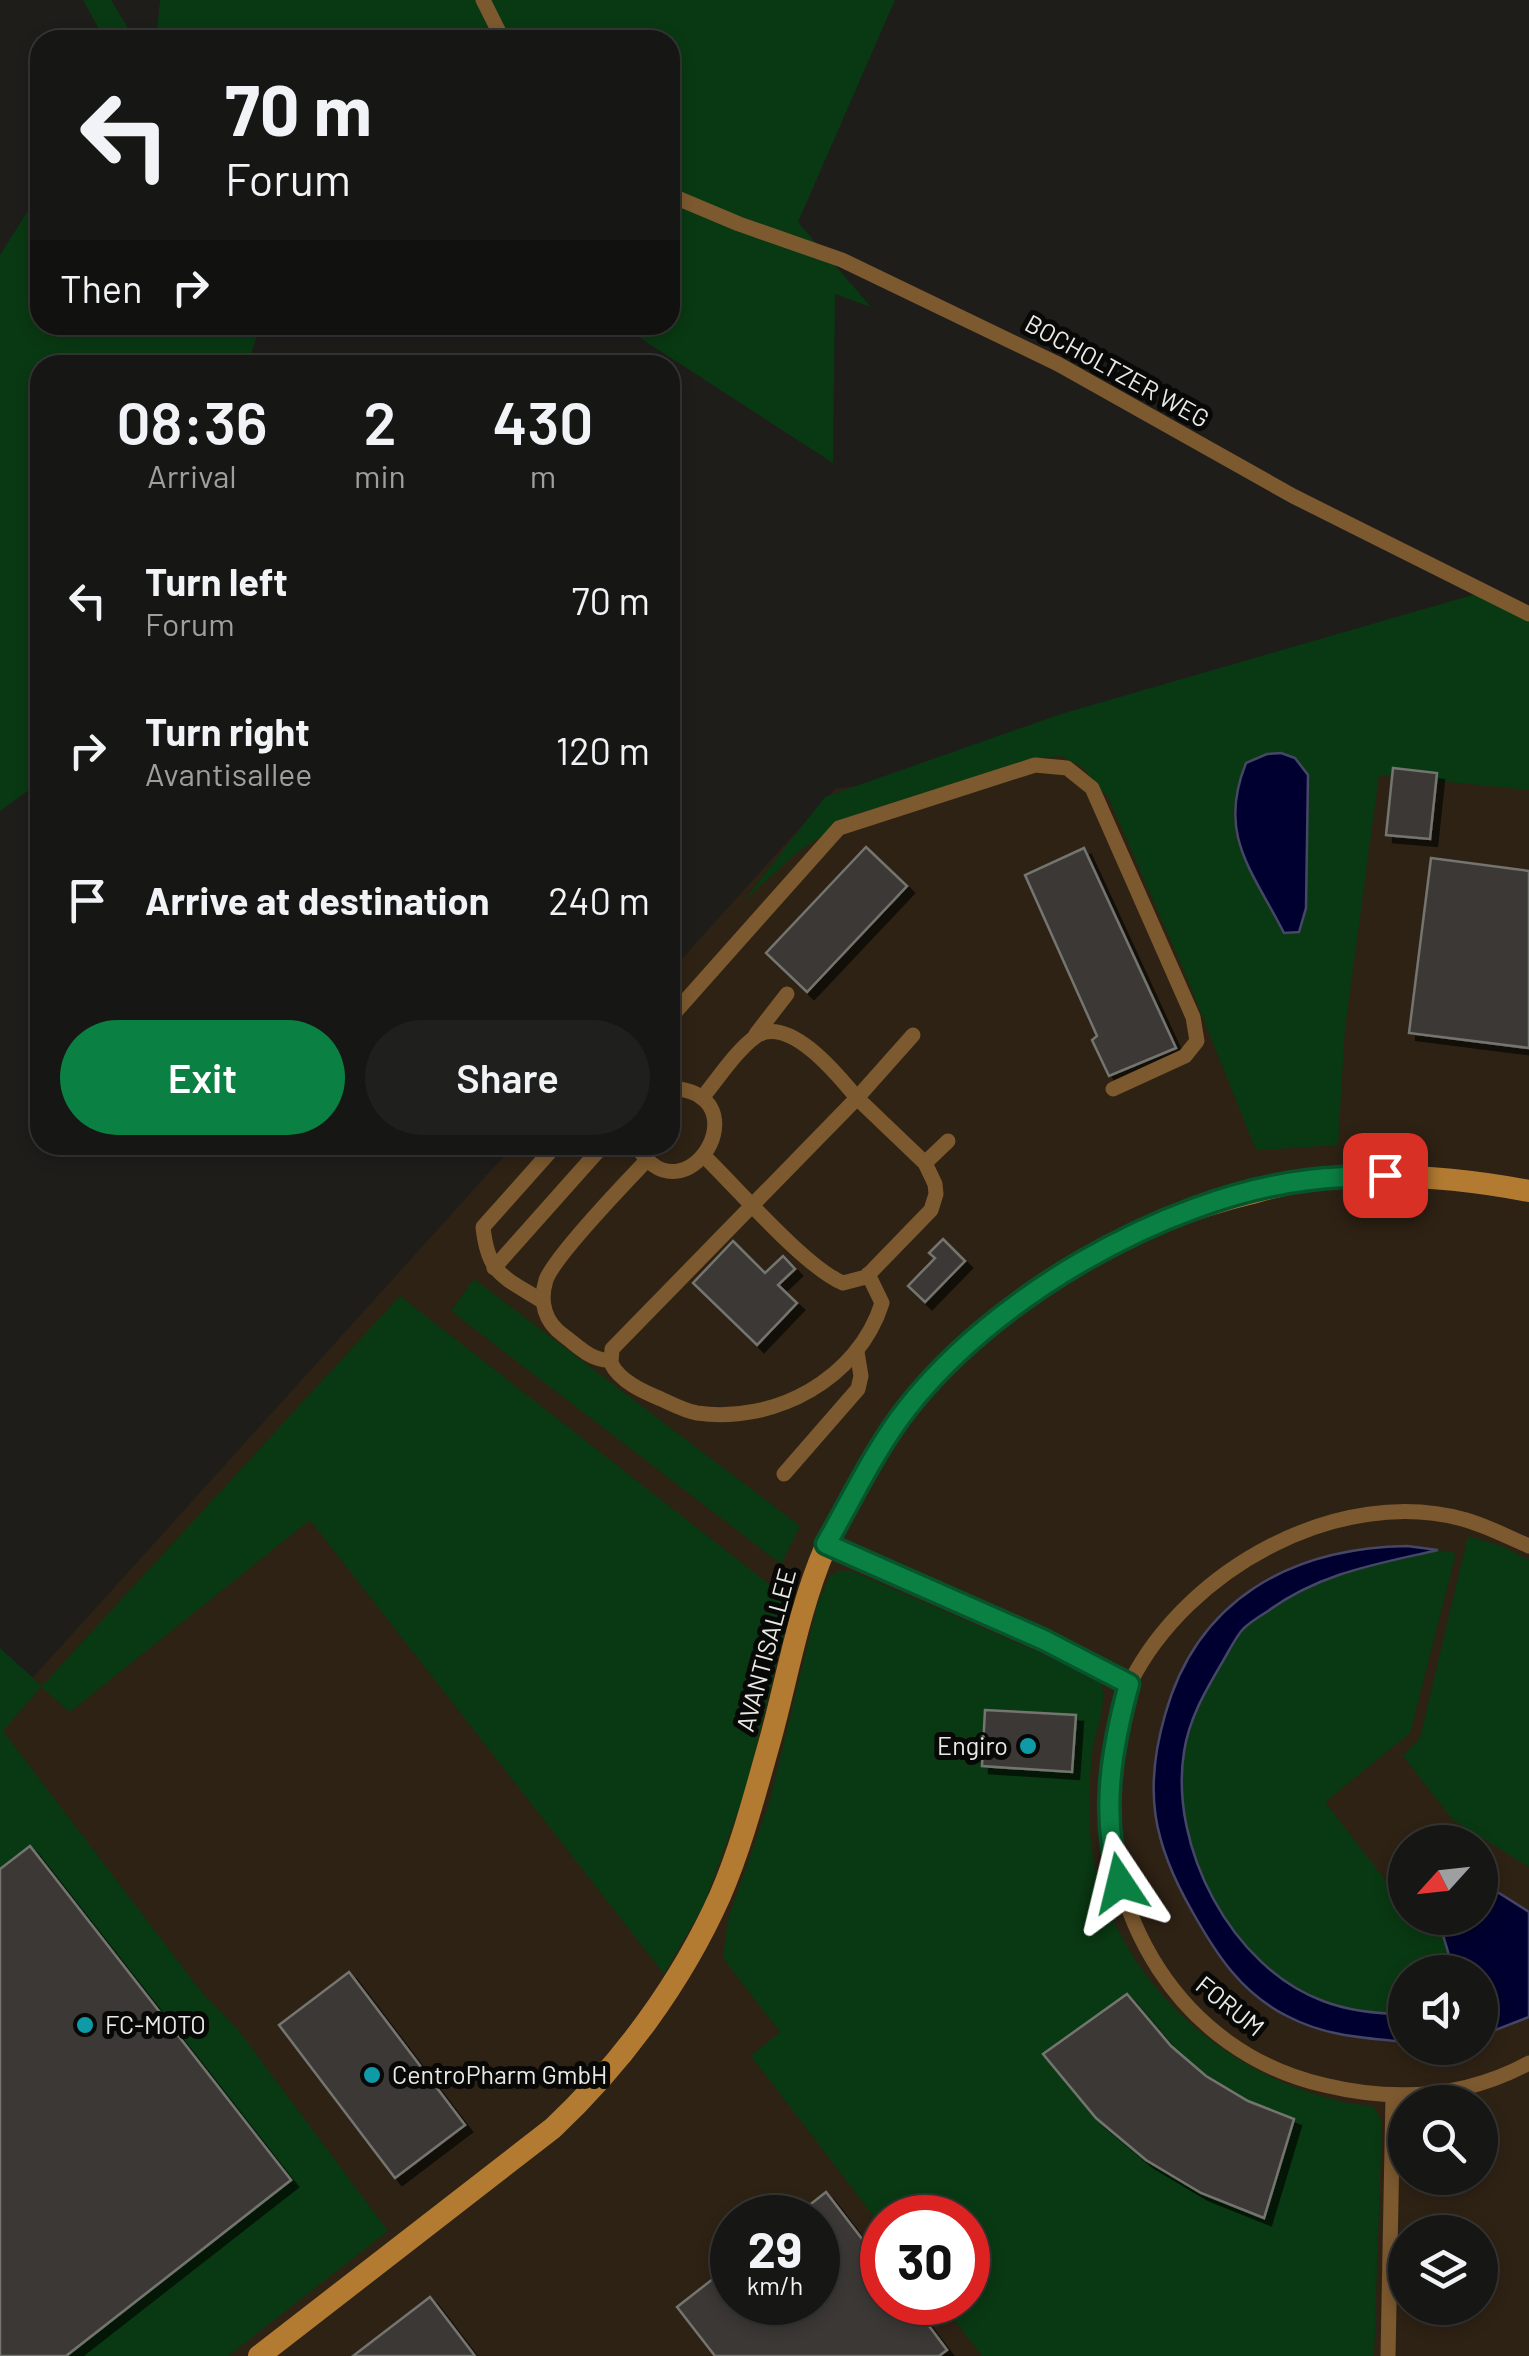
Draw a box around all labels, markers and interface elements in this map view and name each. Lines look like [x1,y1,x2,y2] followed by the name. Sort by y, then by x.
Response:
[225,66,372,150] text: 70 m
[60,70,190,200] icon: left
[225,151,351,205] text: Forum
[163,260,218,315] icon: right
[60,265,143,311] text: Then
[1020,307,1215,433] street label: BOCHOLTZER WEG
[117,385,267,457] text: 08:36
[363,385,396,457] text: 2
[492,385,593,457] text: 430
[147,456,237,494] text: Arrival
[354,456,406,494] text: min
[530,456,556,494] text: m
[145,558,288,604] text: Turn left
[60,573,115,628] icon: left
[572,577,650,623] text: 70 m
[145,604,235,642] text: Forum
[145,708,310,754] text: Turn right
[60,723,115,778] icon: right
[556,727,650,773] text: 120 m
[145,754,312,792] text: Avantisallee
[60,873,115,928] icon: arrive
[145,877,490,923] text: Arrive at destination
[548,877,650,923] text: 240 m
[60,1020,345,1135] button: Exit
[365,1020,650,1135] button: Share
[1343,1133,1428,1218] pin
[1358,1148,1413,1203] icon: arrive
[729,1565,801,1735] street label: AVANTISALLEE
[937,1730,1008,1760] place label: Engiro
[1017,1735,1039,1757] marker: Engiro
[1388,1825,1498,1935] north arrow
[1388,1825,1498,2325] map controls
[1068,1831,1172,1935] position arrow
[1388,1955,1498,2065] button: sound
[1190,1969,1271,2042] street label: FORUM
[105,2009,206,2039] place label: FC-MOTO
[74,2014,96,2036] marker: FC-MOTO
[392,2059,607,2089] place label: CentroPharm GmbH
[361,2064,383,2086] marker: CentroPharm GmbH
[1388,2085,1498,2195] button: search
[860,2195,990,2325] speed limit sign: 30
[1388,2215,1498,2325] button: layers
[748,2218,802,2278] text: 29
[747,2270,803,2300] text: km/h

